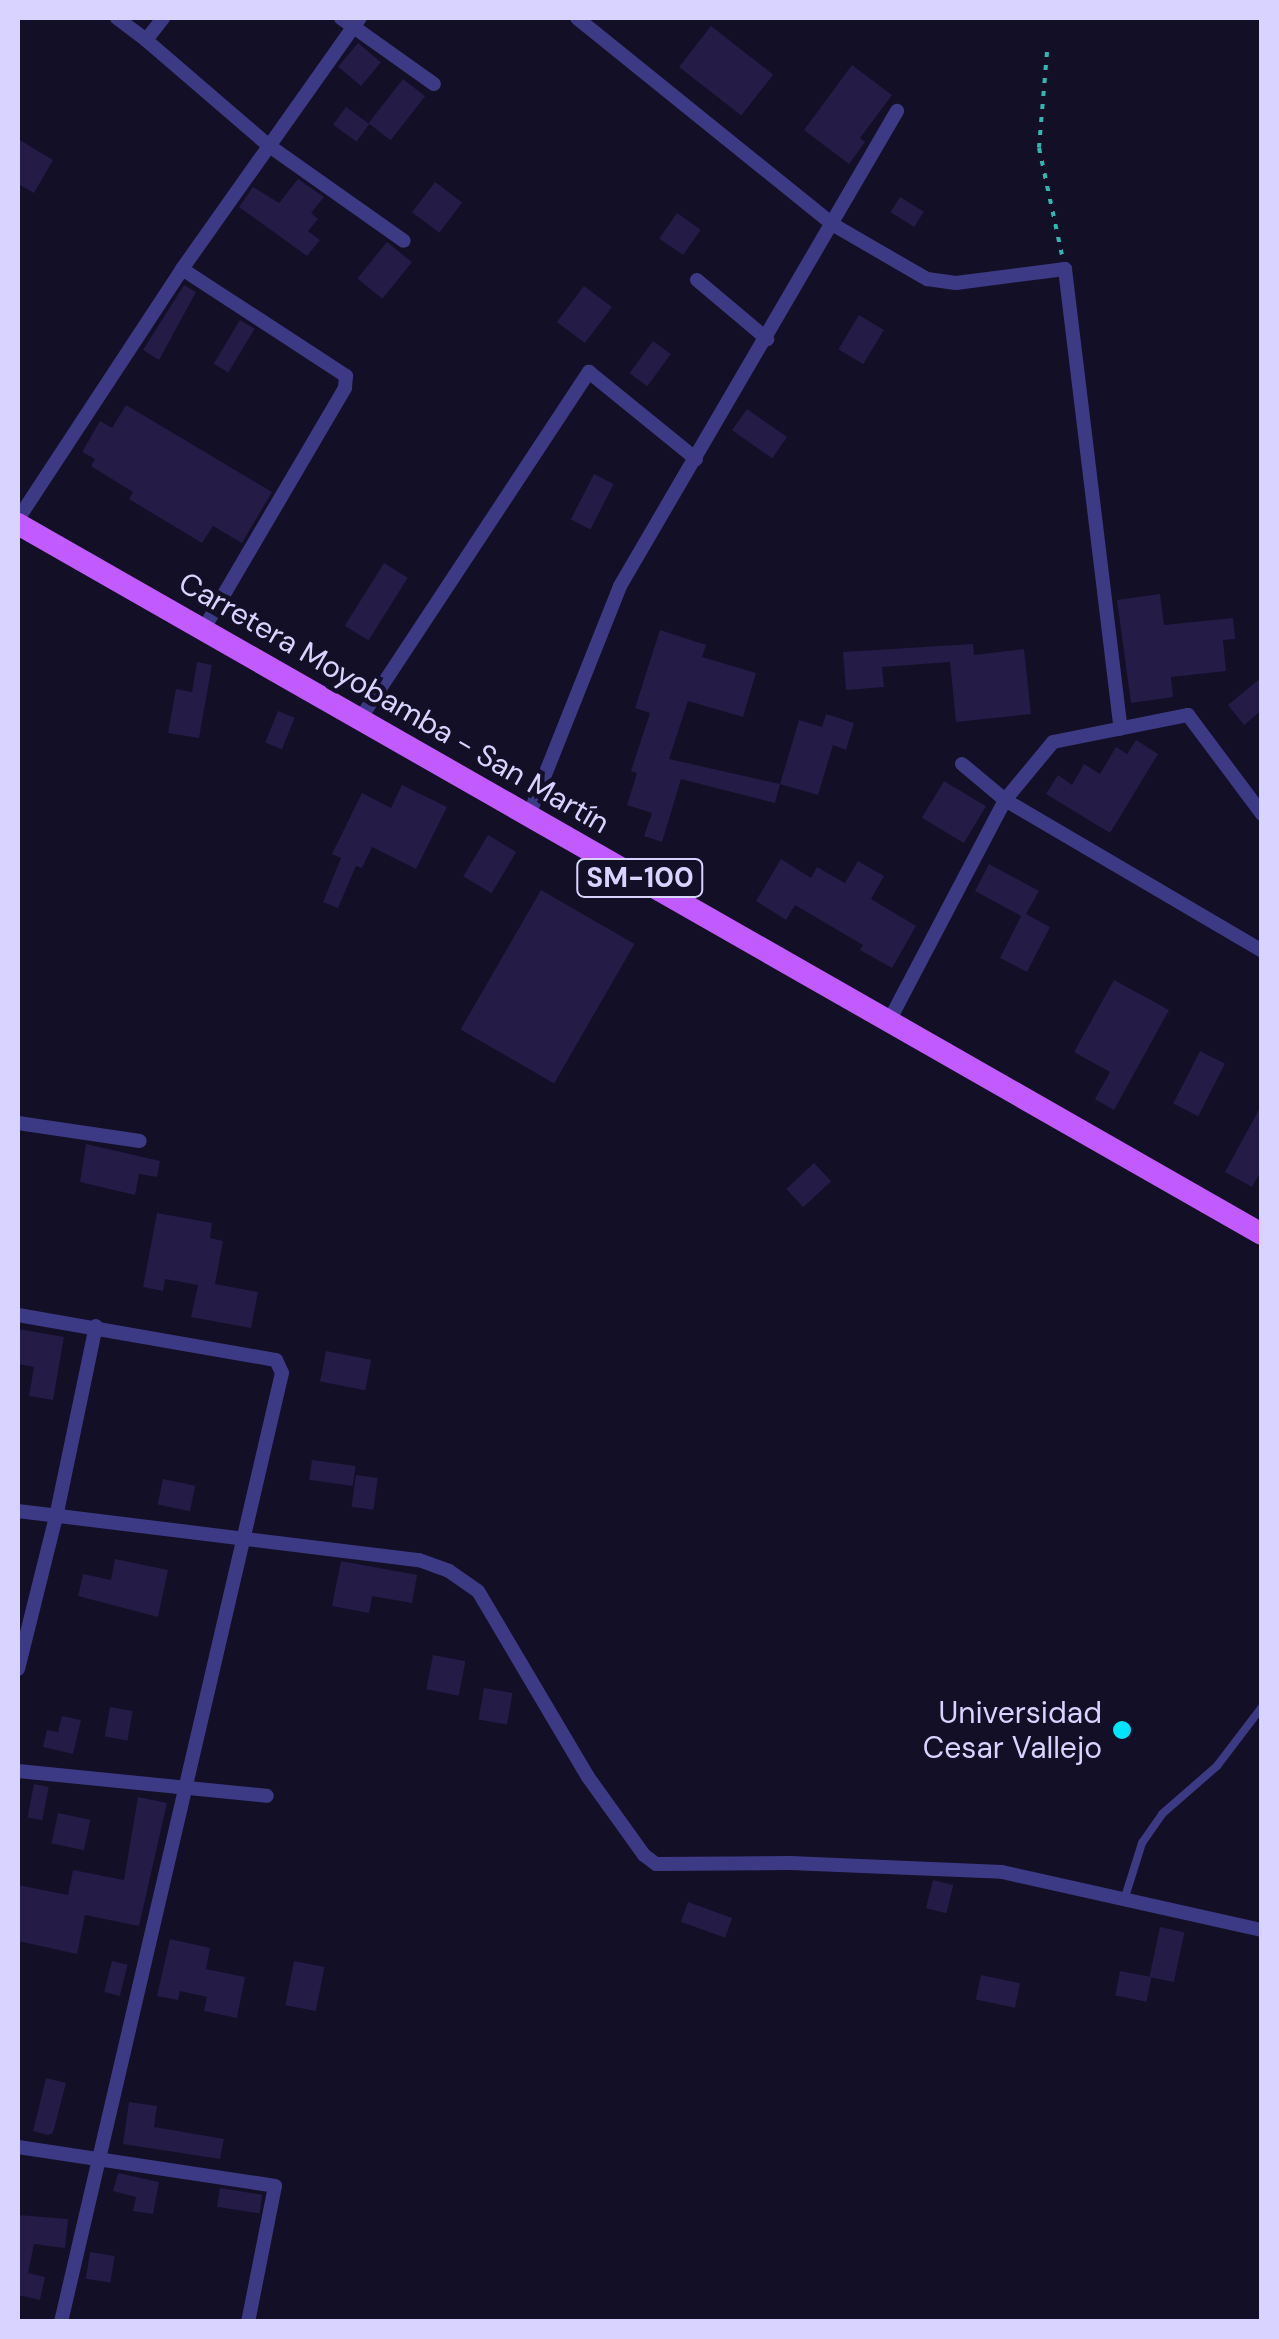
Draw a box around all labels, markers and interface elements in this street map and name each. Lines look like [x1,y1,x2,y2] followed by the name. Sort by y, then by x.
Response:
[172,565,616,841] street label: Carretera Moyobamba - San Martín
[575,855,705,901] road number: SM-100
[923,1695,1102,1766] place label: Universidad Cesar Vallejo
[1111,1719,1133,1741] marker: Universidad Cesar Vallejo

